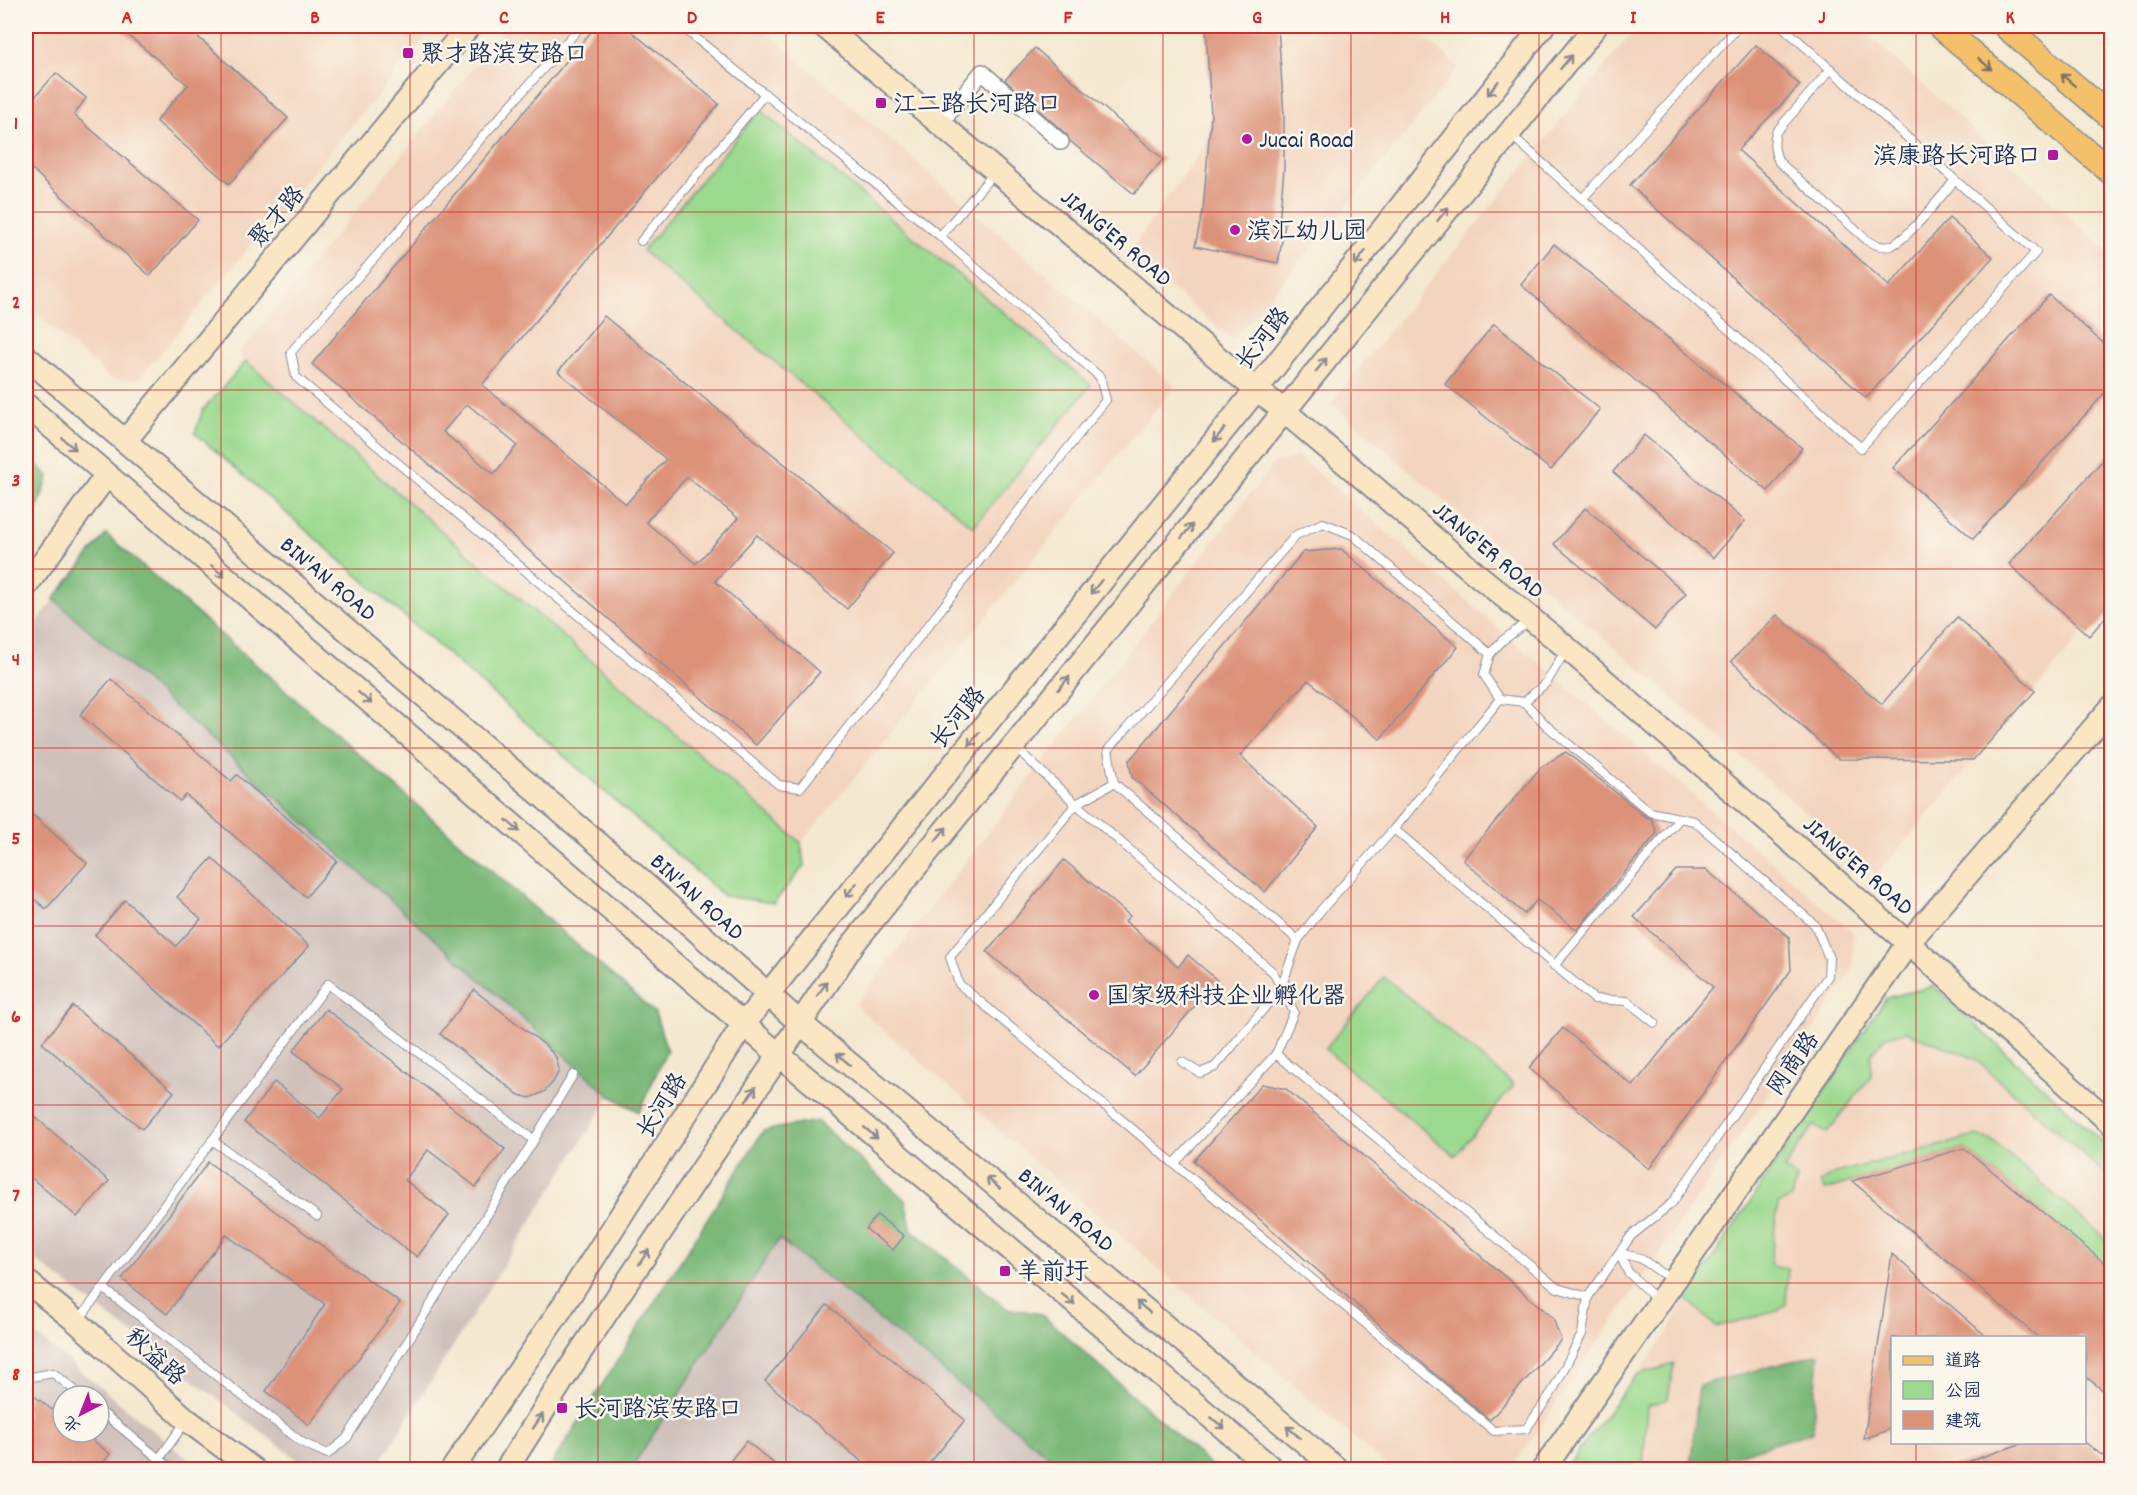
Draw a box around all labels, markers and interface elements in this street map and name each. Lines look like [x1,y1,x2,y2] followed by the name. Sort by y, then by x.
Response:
[122,5,133,33] text: A
[310,5,320,33] text: B
[499,5,509,33] text: C
[687,5,698,33] text: D
[875,5,885,33] text: E
[1064,5,1074,33] text: F
[1252,5,1262,33] text: G
[1440,5,1450,33] text: H
[1630,5,1637,33] text: I
[1818,5,1826,33] text: J
[2005,5,2015,33] text: K
[420,39,588,73] place label: 聚才路滨安路口
[401,46,415,60] marker: 聚才路滨安路口
[1559,55,1573,70] one-way arrow
[1977,57,1993,70] one-way arrow
[2060,73,2075,87] one-way arrow
[1487,80,1500,96] one-way arrow
[893,89,1061,123] place label: 江二路长河路口
[874,96,888,110] marker: 江二路长河路口
[14,111,18,139] text: 1
[1259,125,1354,159] place label: Jucai Road
[1240,132,1254,146] marker: Jucai Road
[1873,141,2041,175] place label: 滨康路长河路口
[2046,148,2060,162] marker: 滨康路长河路口
[242,179,314,256] street label: 聚才路
[1052,182,1178,296] street label: JIANG'ER ROAD
[1437,206,1450,222] one-way arrow
[1247,216,1367,250] place label: 滨汇幼儿园
[1228,223,1242,237] marker: 滨汇幼儿园
[1353,249,1366,265] one-way arrow
[12,290,20,318] text: 2
[1229,301,1300,379] street label: 长河路
[1314,357,1327,373] one-way arrow
[1212,427,1226,442] one-way arrow
[62,437,77,451] one-way arrow
[12,468,20,496] text: 3
[1424,494,1550,608] street label: JIANG'ER ROAD
[1180,523,1193,539] one-way arrow
[271,530,383,631] street label: BIN'AN ROAD
[210,564,225,578] one-way arrow
[1090,579,1103,595] one-way arrow
[12,647,20,675] text: 4
[1057,676,1071,691] one-way arrow
[923,680,995,758] street label: 长河路
[357,691,372,705] one-way arrow
[968,730,981,746] one-way arrow
[1794,809,1920,925] street label: JIANG'ER ROAD
[505,819,521,832] one-way arrow
[11,826,21,854] text: 5
[935,827,948,843] one-way arrow
[641,847,751,950] street label: BIN'AN ROAD
[845,882,858,898] one-way arrow
[816,981,828,997] one-way arrow
[1106,981,1346,1015] place label: 国家级科技企业孵化器
[1087,988,1101,1002] marker: 国家级科技企业孵化器
[11,1004,21,1032] text: 6
[1760,1025,1829,1104] street label: 网商路
[835,1052,851,1065] one-way arrow
[630,1067,697,1146] street label: 长河路
[745,1087,757,1103] one-way arrow
[863,1126,878,1140] one-way arrow
[1009,1161,1121,1262] street label: BIN'AN ROAD
[986,1176,1001,1190] one-way arrow
[12,1183,20,1211] text: 7
[638,1249,650,1266] one-way arrow
[1017,1257,1089,1291] place label: 羊前圩
[998,1264,1012,1278] marker: 羊前圩
[1060,1292,1075,1306] one-way arrow
[1135,1301,1151,1314] one-way arrow
[116,1322,192,1395] street label: 秋溢路
[1891,1336,2086,1444] legend
[1945,1350,1981,1375] text: 道路
[12,1362,20,1390] text: 8
[1945,1380,1981,1405] text: 公园
[51,1384,111,1444] north arrow
[574,1394,742,1428] place label: 长河路滨安路口
[555,1401,569,1415] marker: 长河路滨安路口
[59,1409,86,1437] text: 北
[1945,1410,1981,1435] text: 建筑
[532,1413,544,1429] one-way arrow
[1210,1417,1226,1430] one-way arrow
[1286,1425,1301,1439] one-way arrow

